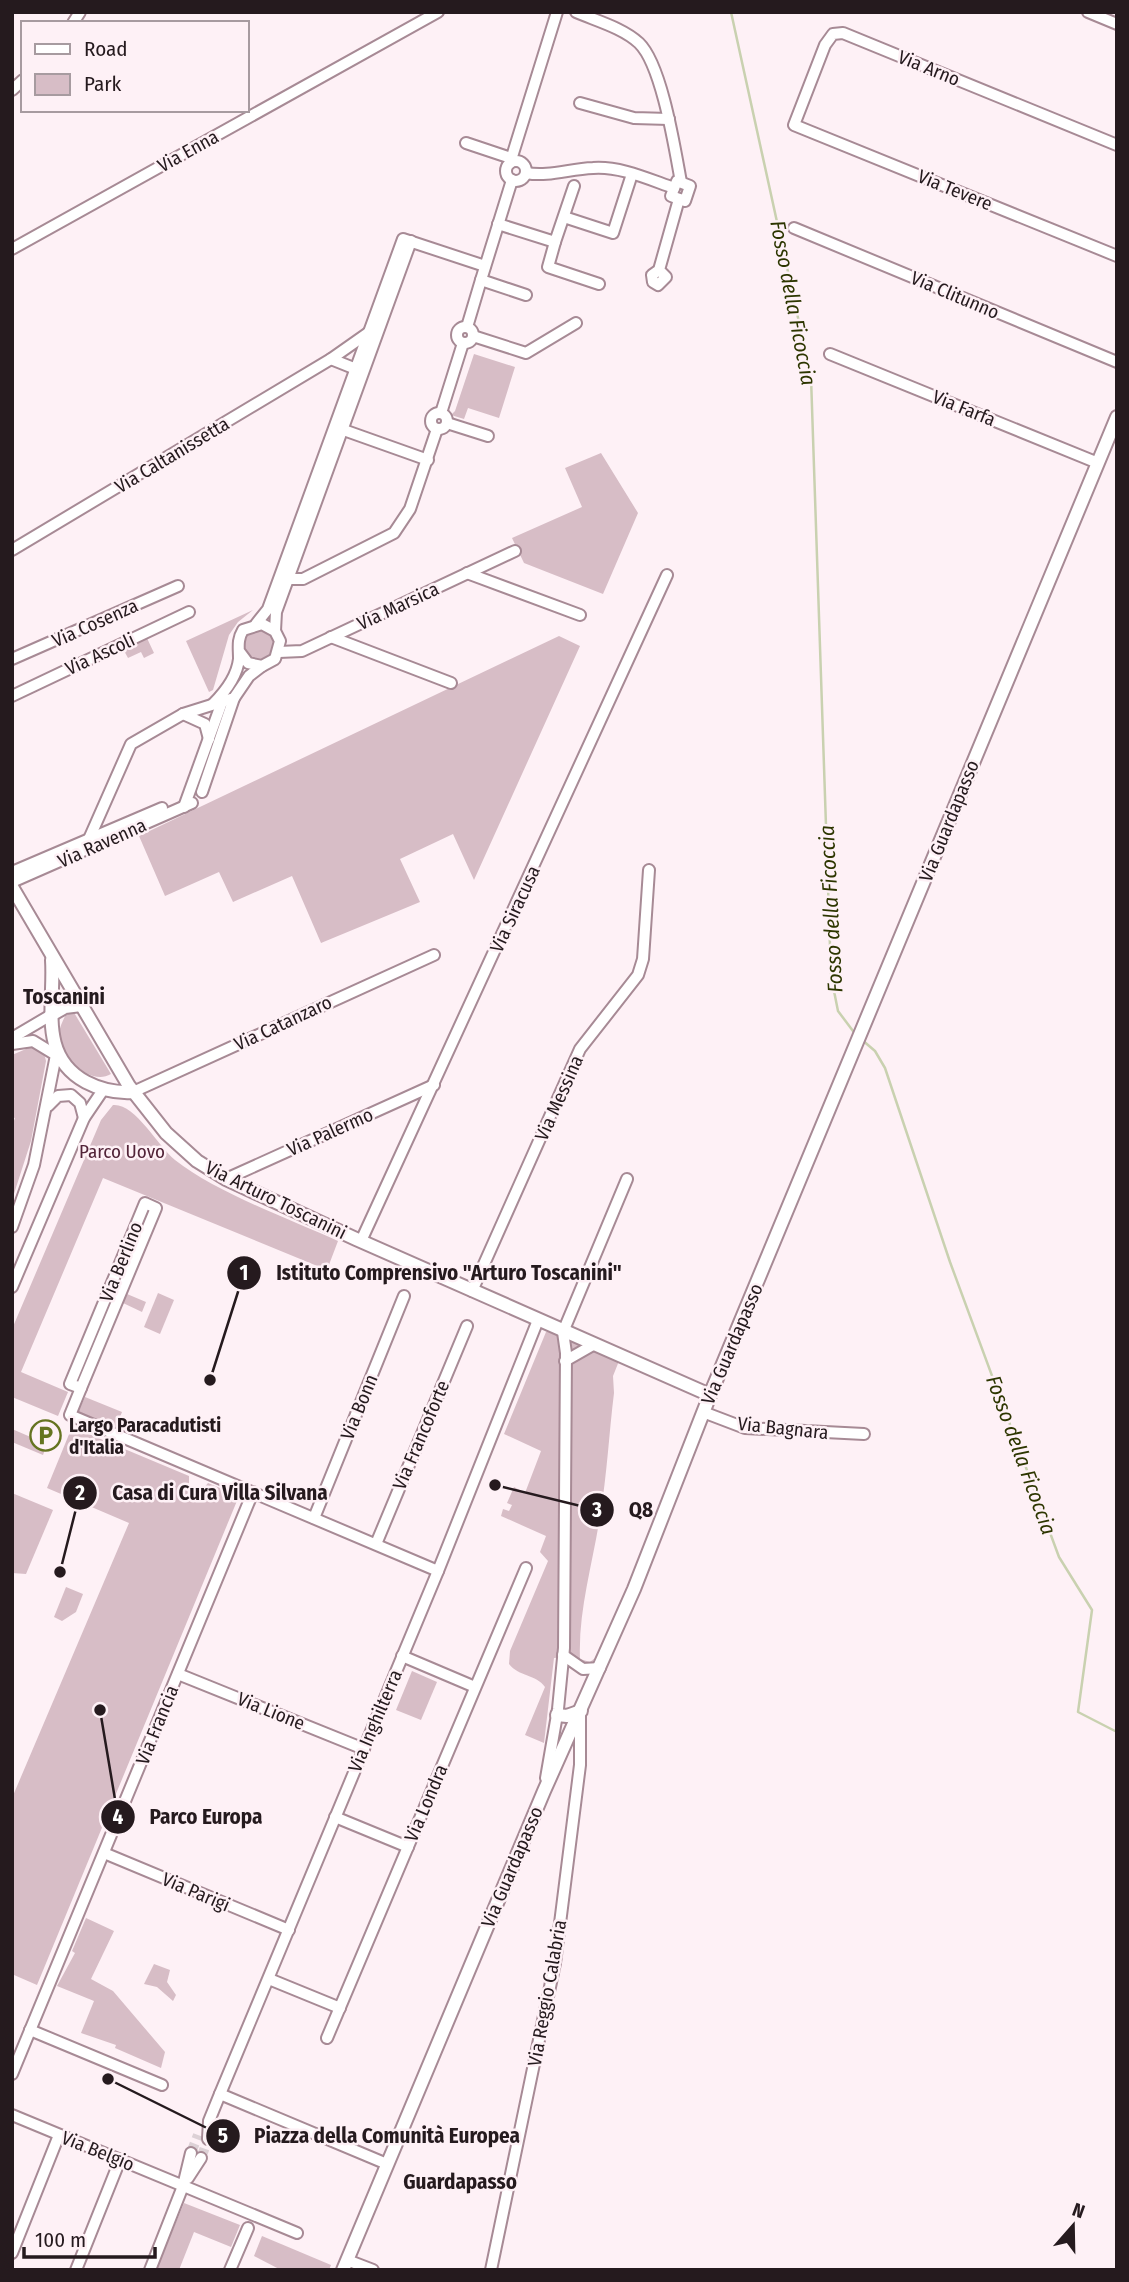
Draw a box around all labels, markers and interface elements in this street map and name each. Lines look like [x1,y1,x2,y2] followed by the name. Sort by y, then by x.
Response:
[21,21,248,112] legend
[84,36,128,62] text: Road
[895,45,963,91] street label: Via Arno
[84,71,122,97] text: Park
[153,125,223,177] street label: Via Enna
[914,165,996,215] street label: Via Tevere
[764,218,822,388] water label: Fosso della Ficoccia
[907,266,1003,324] street label: Via Clitunno
[929,385,999,431] street label: Via Farfa
[111,412,233,498] street label: Via Caltanissetta
[353,577,443,635] street label: Via Marsica
[48,594,142,652] street label: Via Cosenza
[62,628,138,680] street label: Via Ascoli
[914,757,984,885] street label: Via Guardapasso
[54,813,150,873] street label: Via Ravenna
[814,825,848,993] water label: Fosso della Ficoccia
[485,862,545,956] street label: Via Siracusa
[23,984,105,1010] district label: Toscanini
[231,990,335,1056] street label: Via Catanzaro
[530,1052,588,1144] street label: Via Messina
[283,1103,377,1161] street label: Via Palermo
[79,1140,165,1163] park label: Parco Uovo
[202,1156,350,1244] street label: Via Arturo Toscanini
[95,1219,147,1305] street label: Via Berlino
[227,1252,636,1294] callout: Istituto Comprensivo "Arturo Toscanini"
[240,1260,248,1286] text: 1
[276,1260,622,1286] text: Istituto Comprensivo "Arturo Toscanini"
[696,1280,768,1408] street label: Via Guardapasso
[335,1371,383,1443] street label: Via Bonn
[980,1372,1062,1538] water label: Fosso della Ficoccia
[388,1377,454,1493] street label: Via Francoforte
[736,1412,830,1444] street label: Via Bagnara
[69,1414,221,1459] place label: Largo Paracadutisti d'Italia
[29,1419,63,1453] parking icon: Largo Paracadutisti d'Italia
[63,1472,341,1514] callout: Casa di Cura Villa Silvana
[74,1480,85,1506] text: 2
[112,1480,328,1506] text: Casa di Cura Villa Silvana
[580,1489,667,1531] callout: Q8
[591,1497,602,1523] text: 3
[629,1497,653,1523] text: Q8
[343,1666,407,1776] street label: Via Inghilterra
[131,1682,183,1768] street label: Via Francia
[234,1687,308,1735] street label: Via Lione
[399,1761,453,1845] street label: Via Londra
[100,1796,276,1838] callout: Parco Europa
[476,1803,548,1931] street label: Via Guardapasso
[113,1804,124,1830] text: 4
[150,1804,262,1830] text: Parco Europa
[159,1867,233,1917] street label: Via Parigi
[523,1918,571,2068] street label: Via Reggio Calabria
[205,2115,534,2157] callout: Piazza della Comunità Europea
[218,2123,228,2149] text: 5
[254,2123,520,2149] text: Piazza della Comunità Europea
[58,2126,138,2176] street label: Via Belgio
[403,2169,517,2195] district label: Guardapasso
[1038,2191,1108,2261] north arrow
[1069,2198,1088,2223] text: N
[24,2216,156,2260] scale bar
[35,2227,86,2253] text: 100 m

